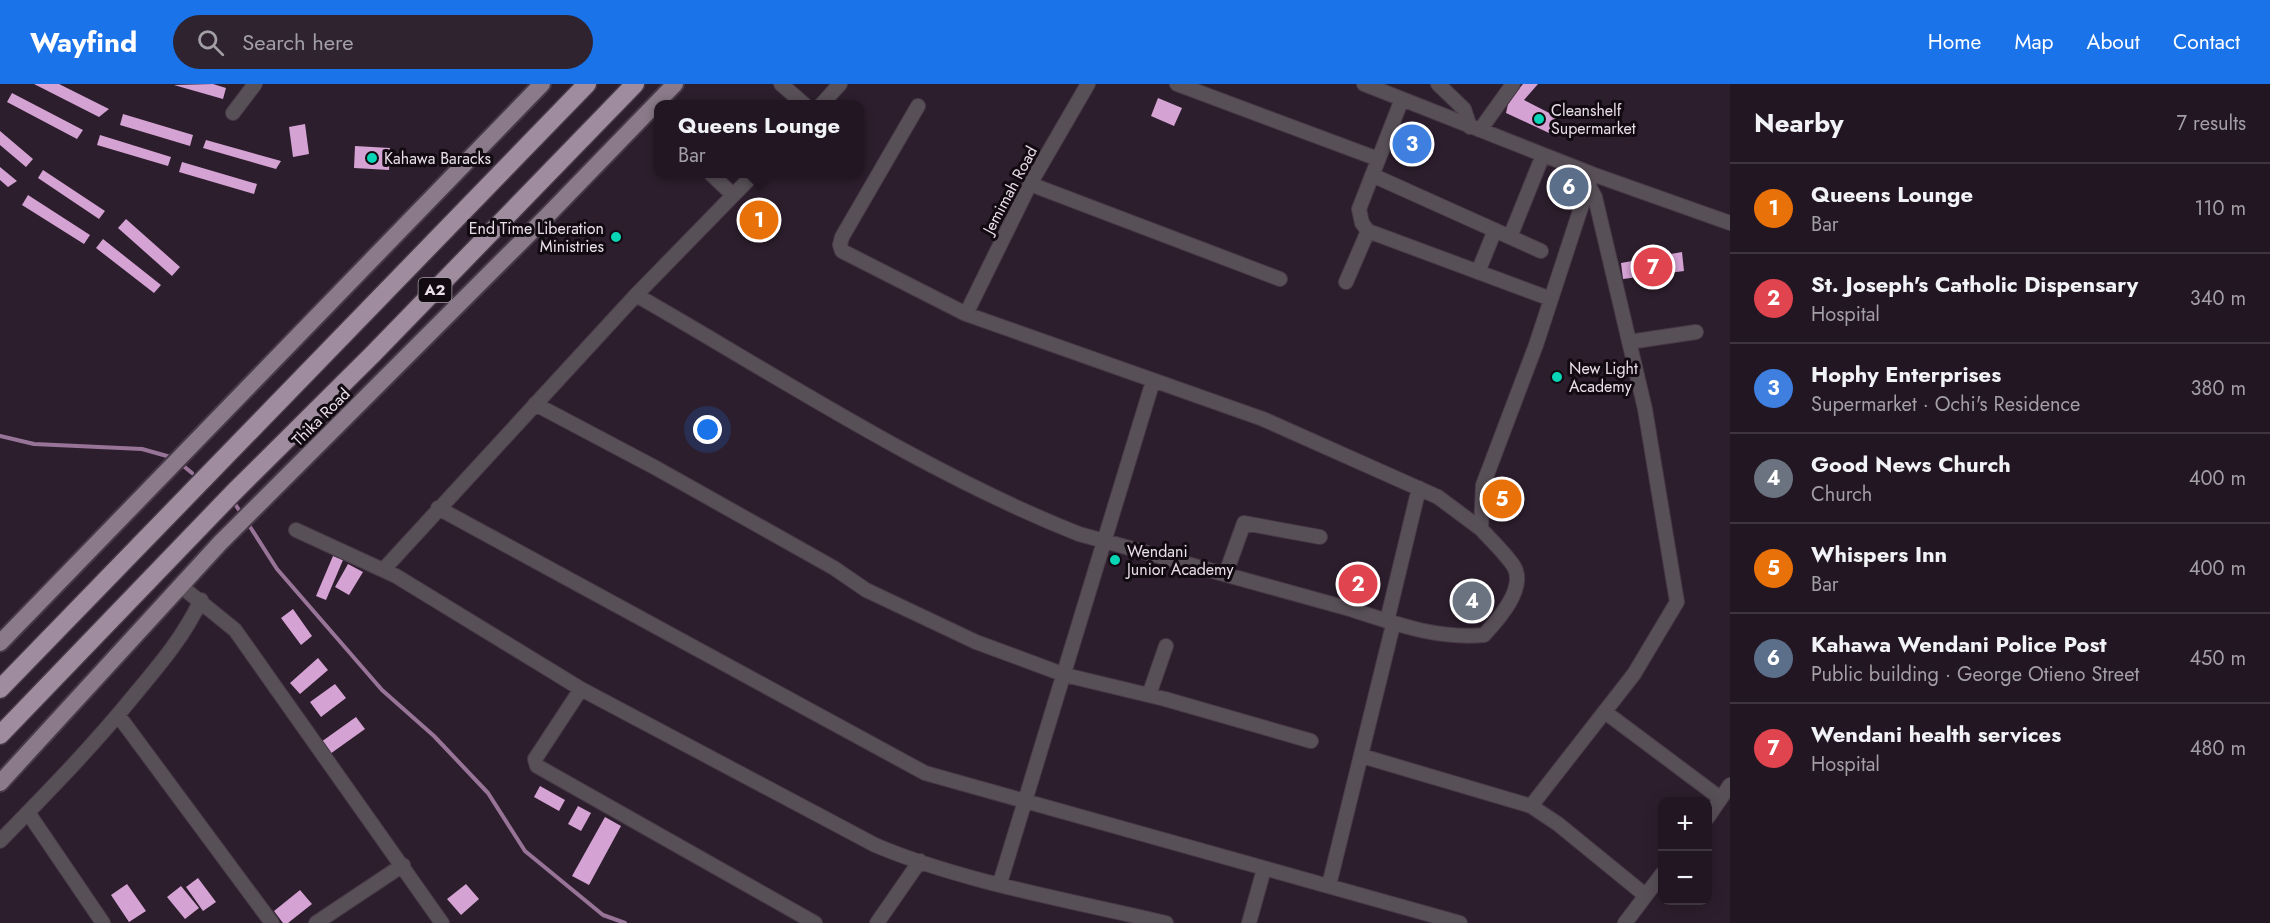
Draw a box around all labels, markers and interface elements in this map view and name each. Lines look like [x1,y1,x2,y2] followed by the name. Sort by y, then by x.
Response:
[173,15,593,69] search box
[30,22,137,63] text: Wayfind
[194,26,227,59] icon: search
[242,26,354,58] text: Search here
[1928,27,1981,57] text: Home
[2014,27,2054,57] text: Map
[2087,27,2140,57] text: About
[2173,27,2240,57] text: Contact
[1551,99,1636,140] place label: Cleanshelf Supermarket
[654,100,864,178] popup
[1754,104,1843,142] text: Nearby
[678,109,840,141] text: Queens Lounge
[2177,109,2246,138] text: 7 results
[1532,112,1546,126] marker: Cleanshelf Supermarket
[1392,122,1432,166] pin: 3
[678,141,706,170] text: Bar
[976,142,1043,240] street label: Jemimah Road
[384,147,491,170] place label: Kahawa Baracks
[365,151,379,165] marker: Kahawa Baracks
[1550,164,1588,210] pin: 6
[1811,178,1973,210] text: Queens Lounge
[1768,194,1779,223] text: 1
[2194,194,2246,223] text: 110 m
[740,198,778,242] pin: 1
[1811,210,1839,239] text: Bar
[469,217,604,258] place label: End Time Liberation Ministries
[609,230,623,244] marker: End Time Liberation Ministries
[1634,244,1672,290] pin: 7
[1811,268,2138,300] text: St. Joseph's Catholic Dispensary
[418,278,452,302] road number: A2
[1767,284,1780,313] text: 2
[2190,284,2246,313] text: 340 m
[1811,300,1880,329] text: Hospital
[1569,357,1638,398] place label: New Light Academy
[1811,358,2001,390] text: Hophy Enterprises
[1550,370,1564,384] marker: New Light Academy
[1767,374,1780,403] text: 3
[2191,374,2246,403] text: 380 m
[287,383,355,451] street label: Thika Road
[1811,390,2080,419] text: Supermarket · Ochi's Residence
[693,415,722,444] your location
[1811,448,2011,480] text: Good News Church
[1767,464,1780,493] text: 4
[2189,464,2246,493] text: 400 m
[1482,476,1522,522] pin: 5
[1811,480,1872,509] text: Church
[1811,538,1947,570] text: Whispers Inn
[1125,540,1234,581] place label: Wendani Junior Academy
[1108,553,1122,567] marker: Wendani Junior Academy
[1767,554,1780,583] text: 5
[2189,554,2246,583] text: 400 m
[1338,562,1378,606] pin: 2
[1811,570,1839,599] text: Bar
[1452,578,1492,624] pin: 4
[1811,628,2107,660] text: Kahawa Wendani Police Post
[1767,644,1780,673] text: 6
[2189,644,2246,673] text: 450 m
[1811,660,2139,689] text: Public building · George Otieno Street
[1811,718,2061,750] text: Wendani health services
[1767,734,1780,763] text: 7
[2190,734,2246,763] text: 480 m
[1811,750,1880,779] text: Hospital
[1658,797,1712,905] map controls
[1658,797,1712,851] button: +
[1658,851,1712,905] button: −

